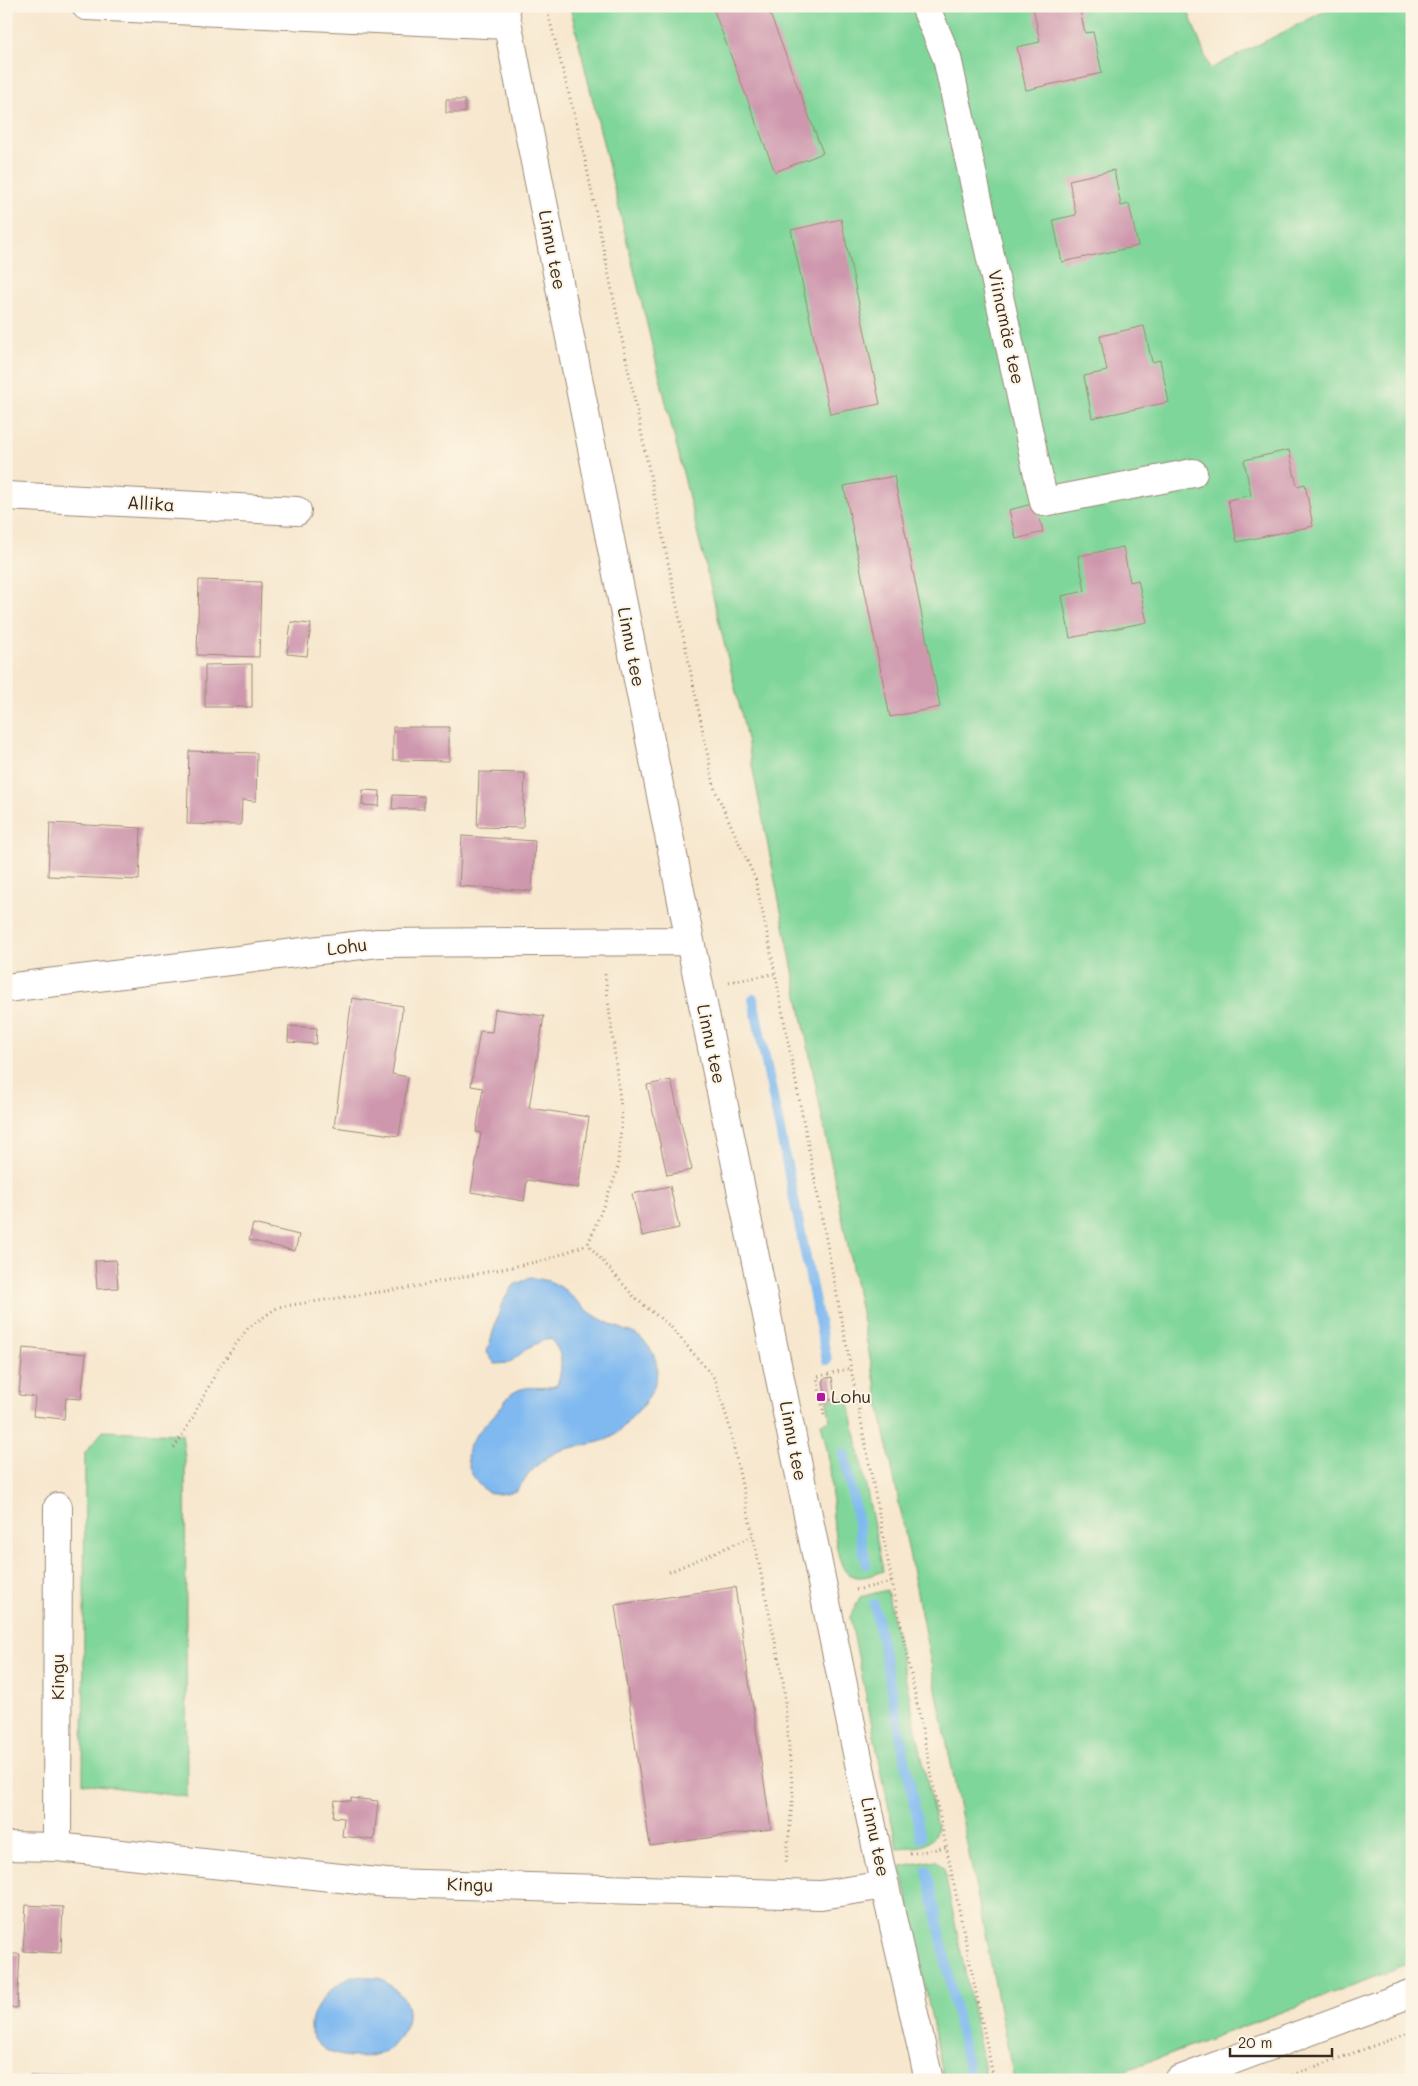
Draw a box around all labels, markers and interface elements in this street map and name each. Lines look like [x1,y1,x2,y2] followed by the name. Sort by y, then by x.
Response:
[533,208,572,292] street label: Linnu tee
[983,267,1031,386] street label: Viinamäe tee
[127,490,176,516] street label: Allika
[612,605,651,689] street label: Linnu tee
[325,932,368,960] street label: Lohu
[692,1002,732,1086] street label: Linnu tee
[831,1384,871,1408] place label: Lohu
[815,1391,827,1403] marker: Lohu
[774,1399,813,1483] street label: Linnu tee
[45,1654,69,1700] street label: Kingu
[856,1795,896,1879] street label: Linnu tee
[446,1871,494,1897] street label: Kingu
[1230,2026,1333,2058] scale bar
[1238,2032,1272,2052] text: 20 m

